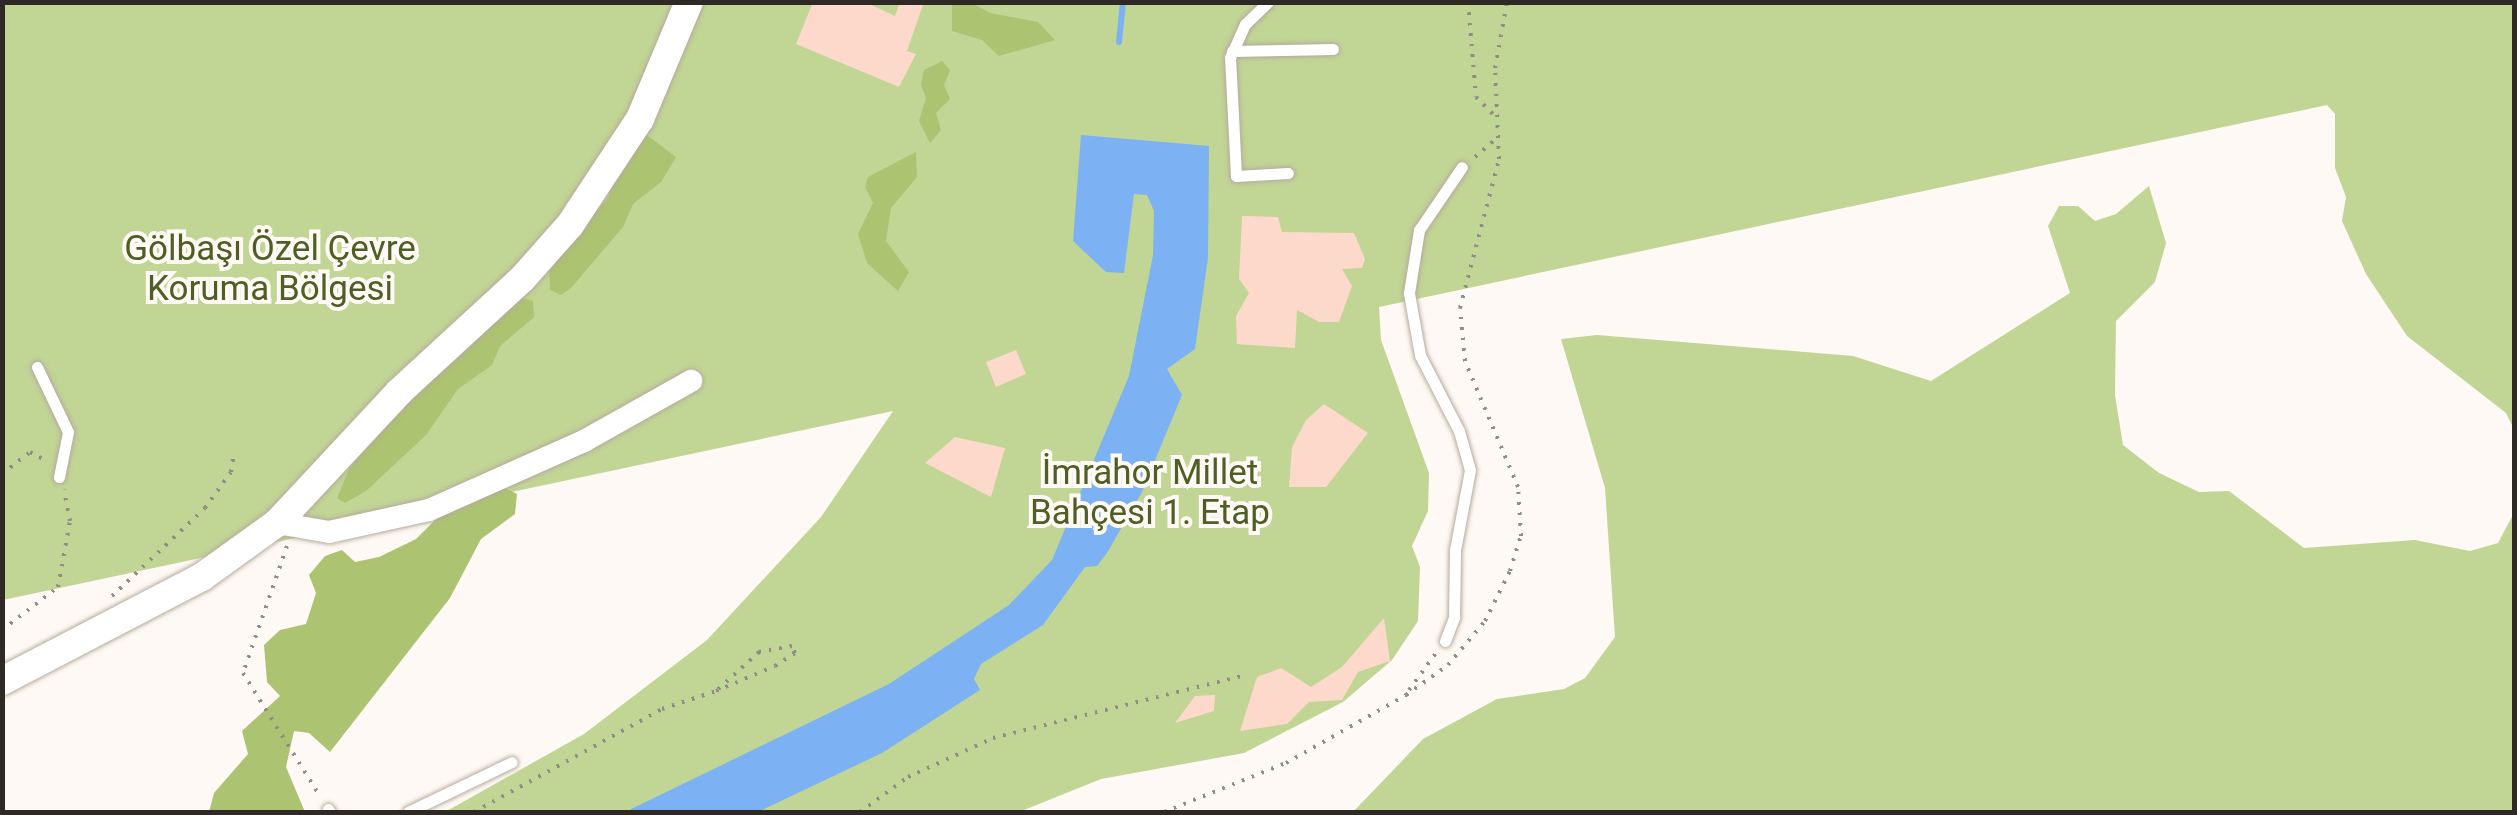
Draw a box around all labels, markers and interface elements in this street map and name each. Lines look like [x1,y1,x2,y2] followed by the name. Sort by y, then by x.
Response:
[124,228,416,310] park label: Gölbaşı Özel Çevre Koruma Bölgesi
[1030,452,1270,534] park label: İmrahor Millet Bahçesi 1. Etap

